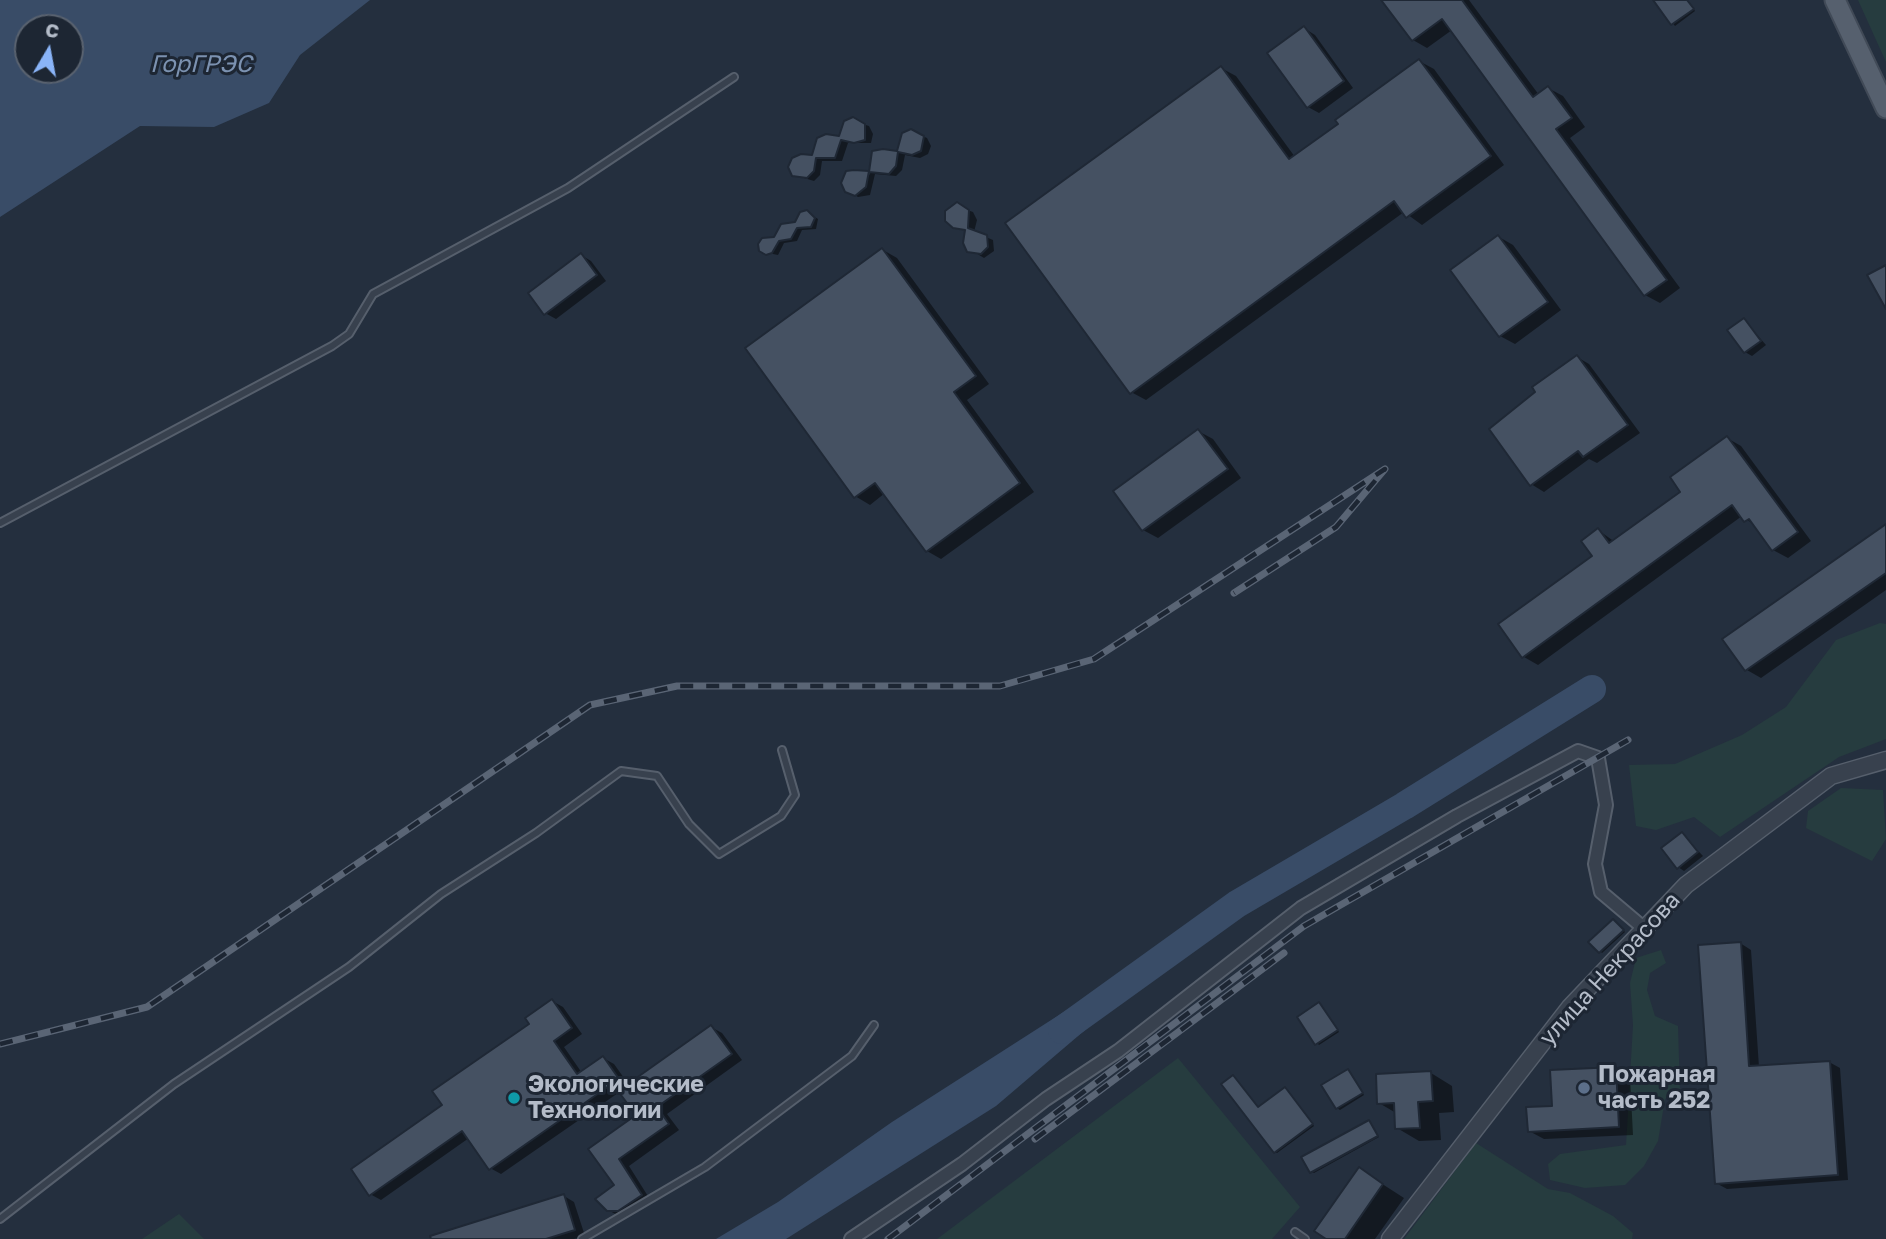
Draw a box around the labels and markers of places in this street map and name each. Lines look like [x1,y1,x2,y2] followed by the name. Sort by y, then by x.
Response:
[1598,1061,1716,1115] place label: Пожарная часть 252
[528,1071,704,1125] place label: Экологические Технологии
[1576,1080,1592,1096] marker: Пожарная часть 252
[506,1090,522,1106] marker: Экологические Технологии

